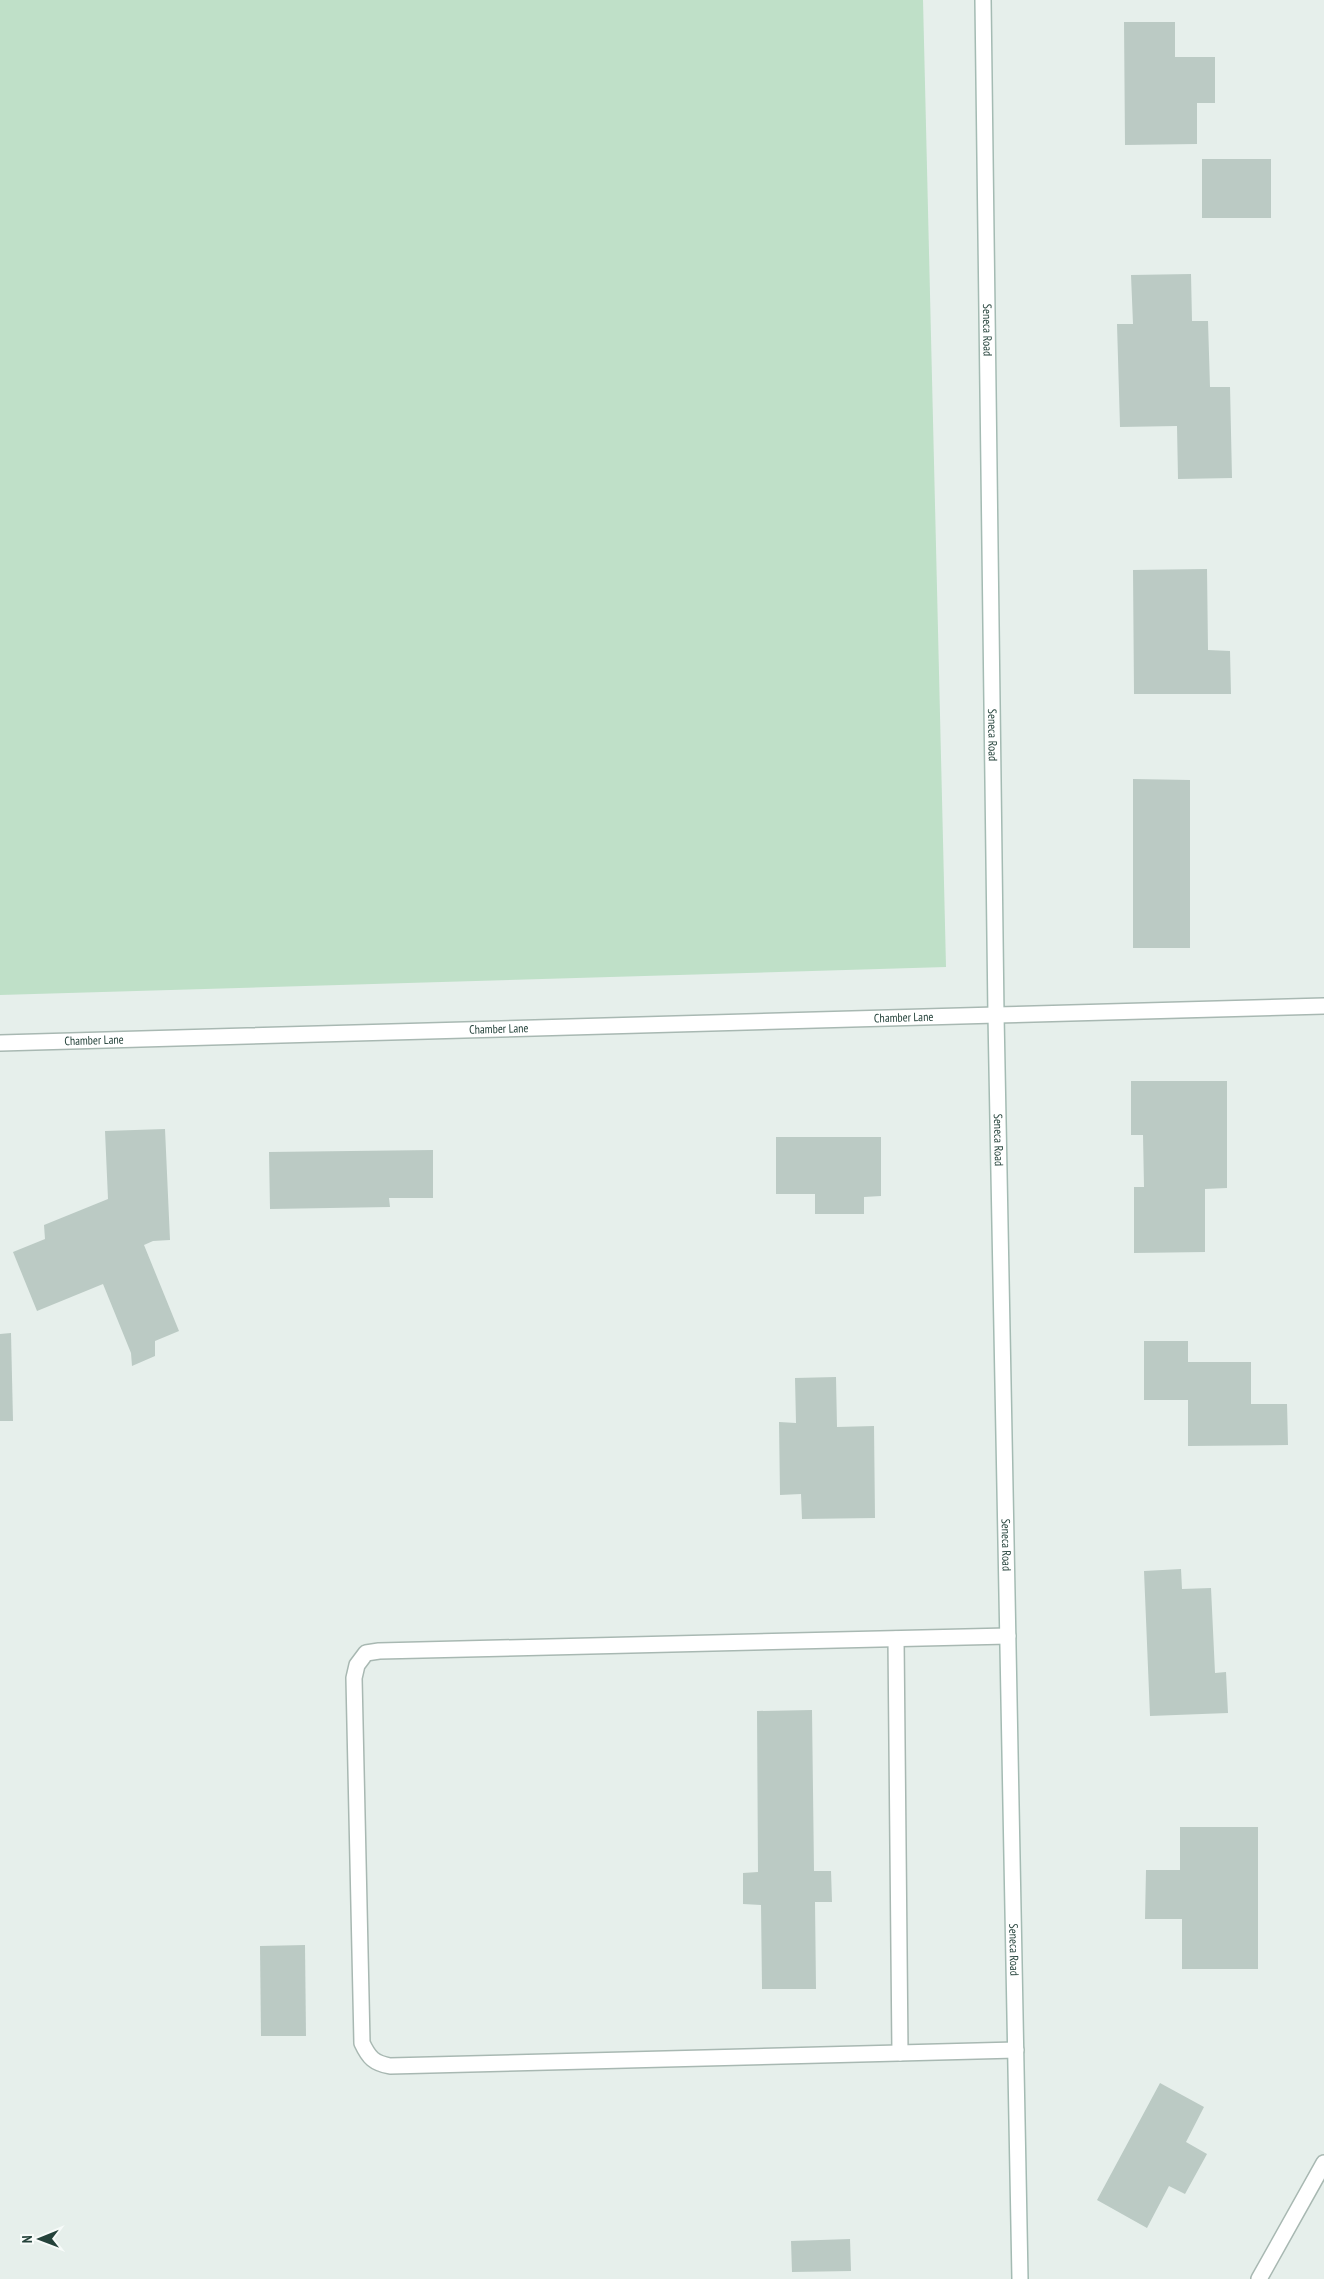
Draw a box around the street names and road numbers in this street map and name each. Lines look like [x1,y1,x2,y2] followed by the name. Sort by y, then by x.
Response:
[980,304,996,356] street label: Seneca Road
[985,709,1001,761] street label: Seneca Road
[874,1009,934,1025] street label: Chamber Lane
[469,1020,529,1037] street label: Chamber Lane
[64,1032,124,1048] street label: Chamber Lane
[991,1114,1007,1166] street label: Seneca Road
[999,1518,1015,1571] street label: Seneca Road
[1006,1923,1022,1976] street label: Seneca Road

